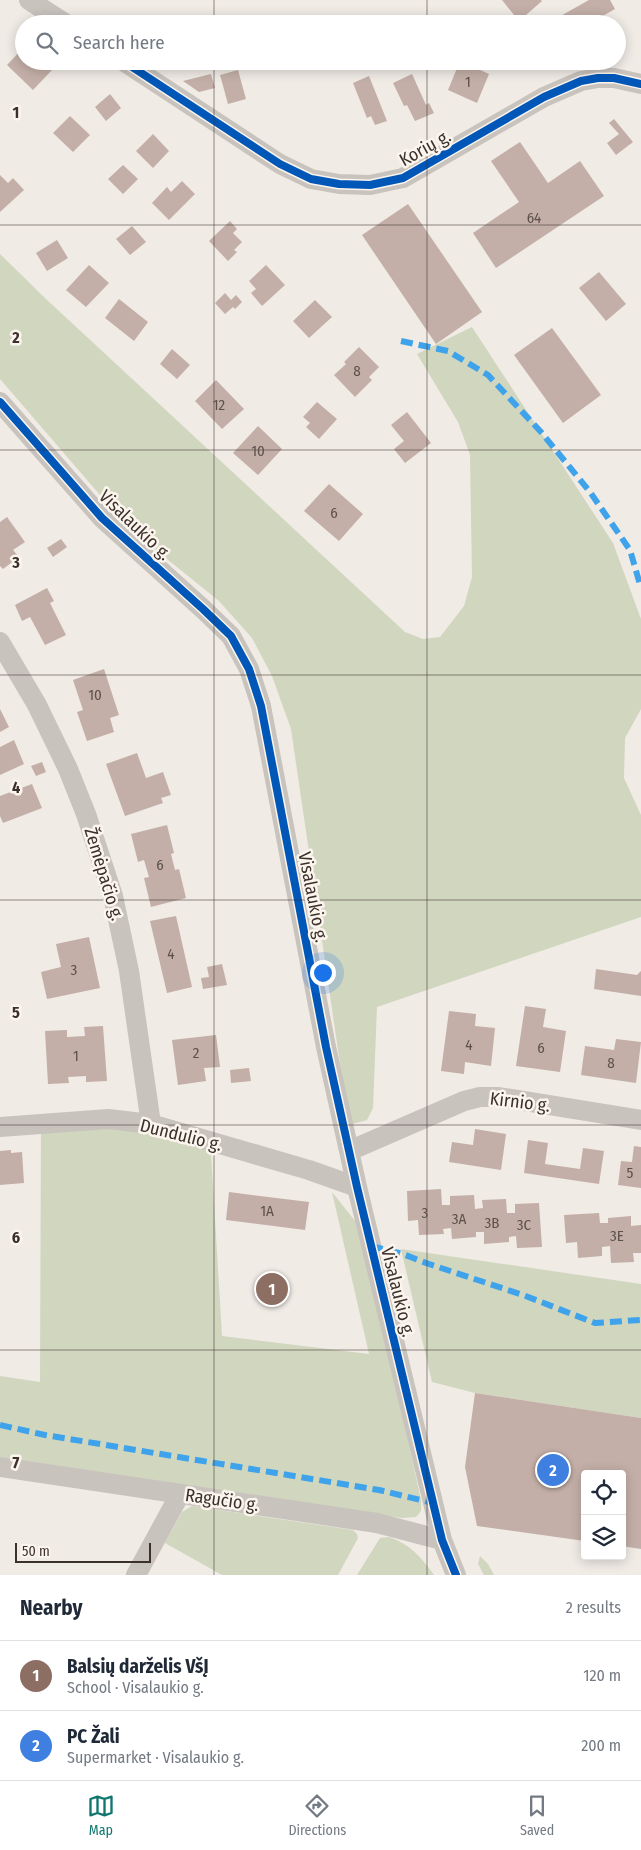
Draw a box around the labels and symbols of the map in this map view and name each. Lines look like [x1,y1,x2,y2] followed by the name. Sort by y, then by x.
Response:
[465,73,471,91] house number: 1
[13,103,19,122] text: 1
[395,125,455,171] street label: Korių g.
[527,209,541,227] house number: 64
[11,328,20,347] text: 2
[353,362,361,380] house number: 8
[213,396,226,414] house number: 12
[251,442,265,460] house number: 10
[94,485,176,565] street label: Visalaukio g.
[330,504,338,522] house number: 6
[11,553,20,572] text: 3
[88,686,102,704] house number: 10
[12,778,20,797] text: 4
[79,825,129,923] street label: Žemėpačio g.
[293,850,333,944] street label: Visalaukio g.
[156,856,164,874] house number: 6
[167,945,175,963] house number: 4
[310,960,336,986] your location
[71,961,78,979] house number: 3
[12,1003,20,1022] text: 5
[465,1036,473,1054] house number: 4
[537,1039,545,1057] house number: 6
[193,1044,200,1062] house number: 2
[73,1047,79,1065] house number: 1
[607,1054,615,1072] house number: 8
[489,1087,551,1117] street label: Kirnio g.
[138,1114,224,1156] street label: Dundulio g.
[627,1164,634,1182] house number: 5
[260,1202,274,1220] house number: 1A
[422,1204,429,1222] house number: 3
[452,1210,466,1228] house number: 3A
[485,1214,499,1232] house number: 3B
[517,1216,532,1234] house number: 3C
[610,1227,624,1245] house number: 3E
[12,1228,20,1247] text: 6
[376,1245,420,1339] street label: Visalaukio g.
[256,1270,288,1308] pin: 1
[537,1451,569,1489] pin: 2
[13,1453,20,1472] text: 7
[184,1484,260,1516] street label: Ragučio g.
[15,1540,151,1563] scale bar

